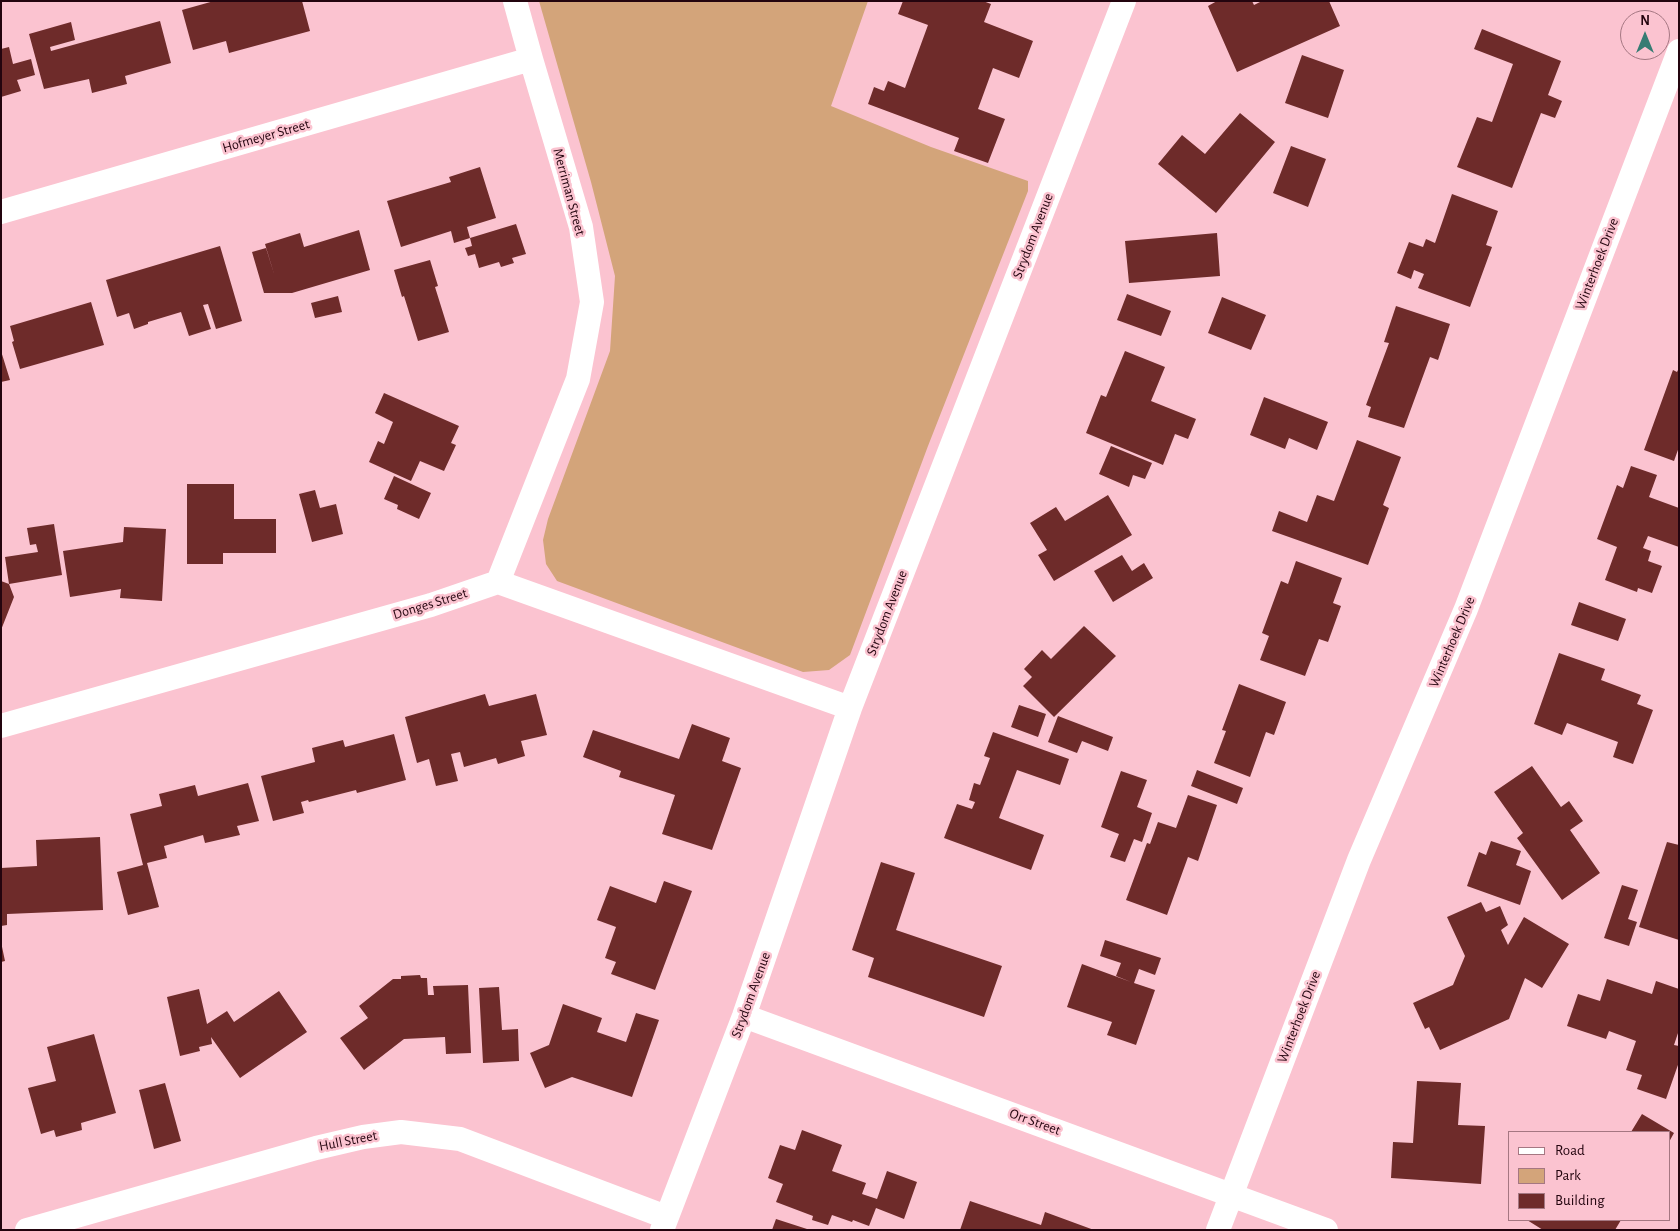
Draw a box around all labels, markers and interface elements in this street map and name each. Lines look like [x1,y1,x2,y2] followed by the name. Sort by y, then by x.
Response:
[1620,10,1670,60] north arrow
[1640,14,1650,28] text: N
[221,116,311,156] street label: Hofmeyer Street
[549,147,589,237] street label: Merriman Street
[1009,191,1057,281] street label: Strydom Avenue
[1572,216,1622,312] street label: Winterhoek Drive
[863,568,911,658] street label: Strydom Avenue
[391,585,469,623] street label: Donges Street
[1425,594,1479,690] street label: Winterhoek Drive
[728,950,774,1040] street label: Strydom Avenue
[1274,969,1324,1065] street label: Winterhoek Drive
[1007,1105,1063,1139] street label: Orr Street
[318,1127,378,1155] street label: Hull Street
[1508,1131,1670,1221] legend
[1555,1143,1585,1158] text: Road
[1555,1168,1581,1183] text: Park
[1555,1193,1605,1208] text: Building

